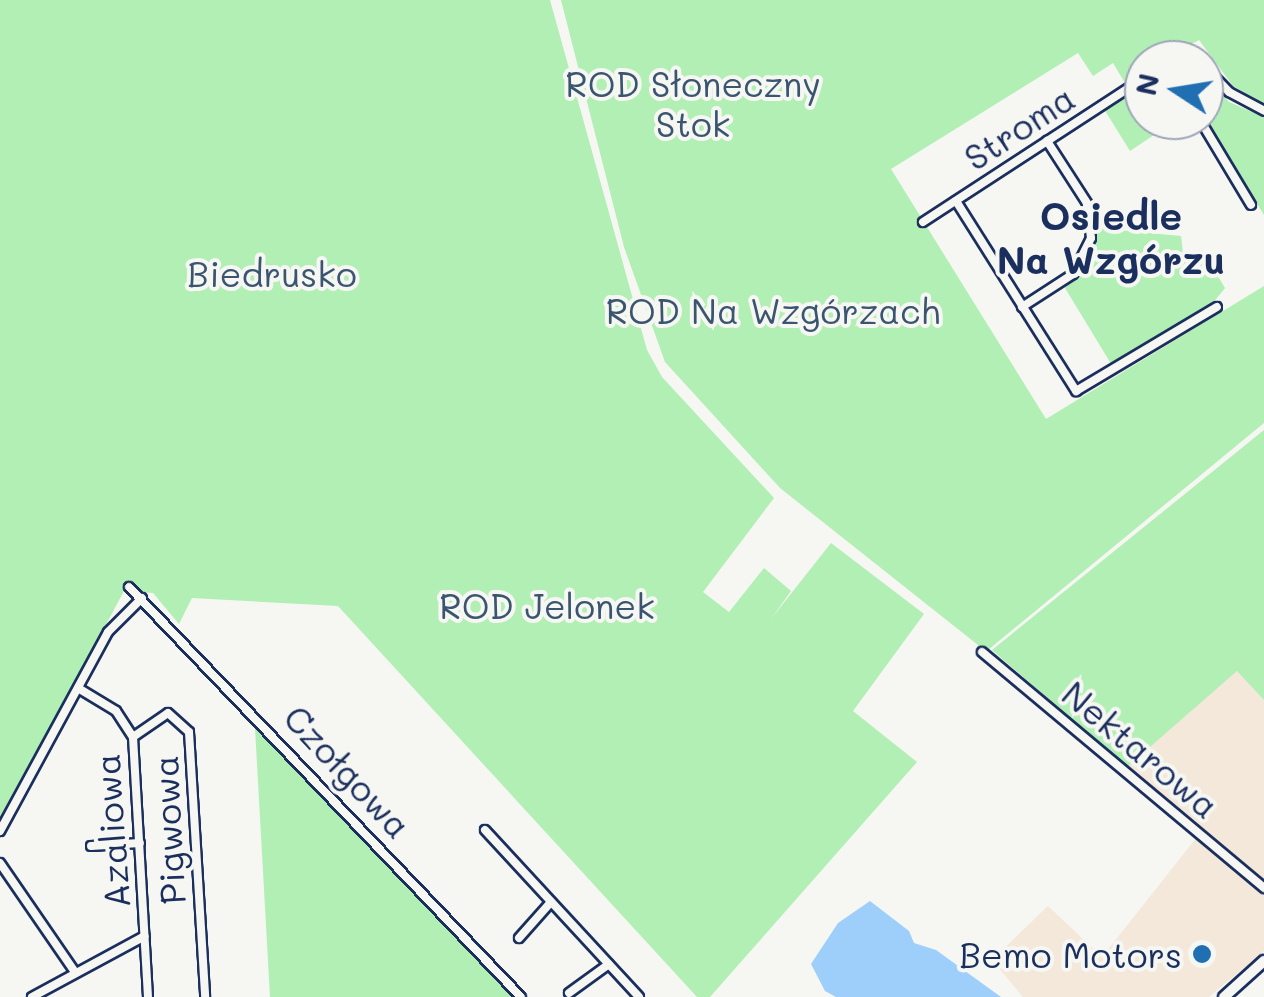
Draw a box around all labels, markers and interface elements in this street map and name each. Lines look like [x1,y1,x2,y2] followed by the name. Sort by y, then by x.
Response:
[1124,40,1224,140] north arrow
[565,62,821,144] park label: ROD Słoneczny Stok
[1127,70,1166,98] text: N
[956,76,1082,178] street label: Stroma
[997,193,1225,282] district label: Osiedle Na Wzgórzu
[187,252,357,294] park label: Biedrusko
[606,289,940,331] park label: ROD Na Wzgórzach
[439,584,655,626] park label: ROD Jelonek
[1055,672,1227,826] street label: Nektarowa
[276,696,420,846] street label: Czołgowa
[85,752,137,910] street label: Azaliowa
[143,754,193,906] street label: Pigwowa
[959,933,1182,975] place label: Bemo Motors
[1191,943,1213,965] marker: Bemo Motors

